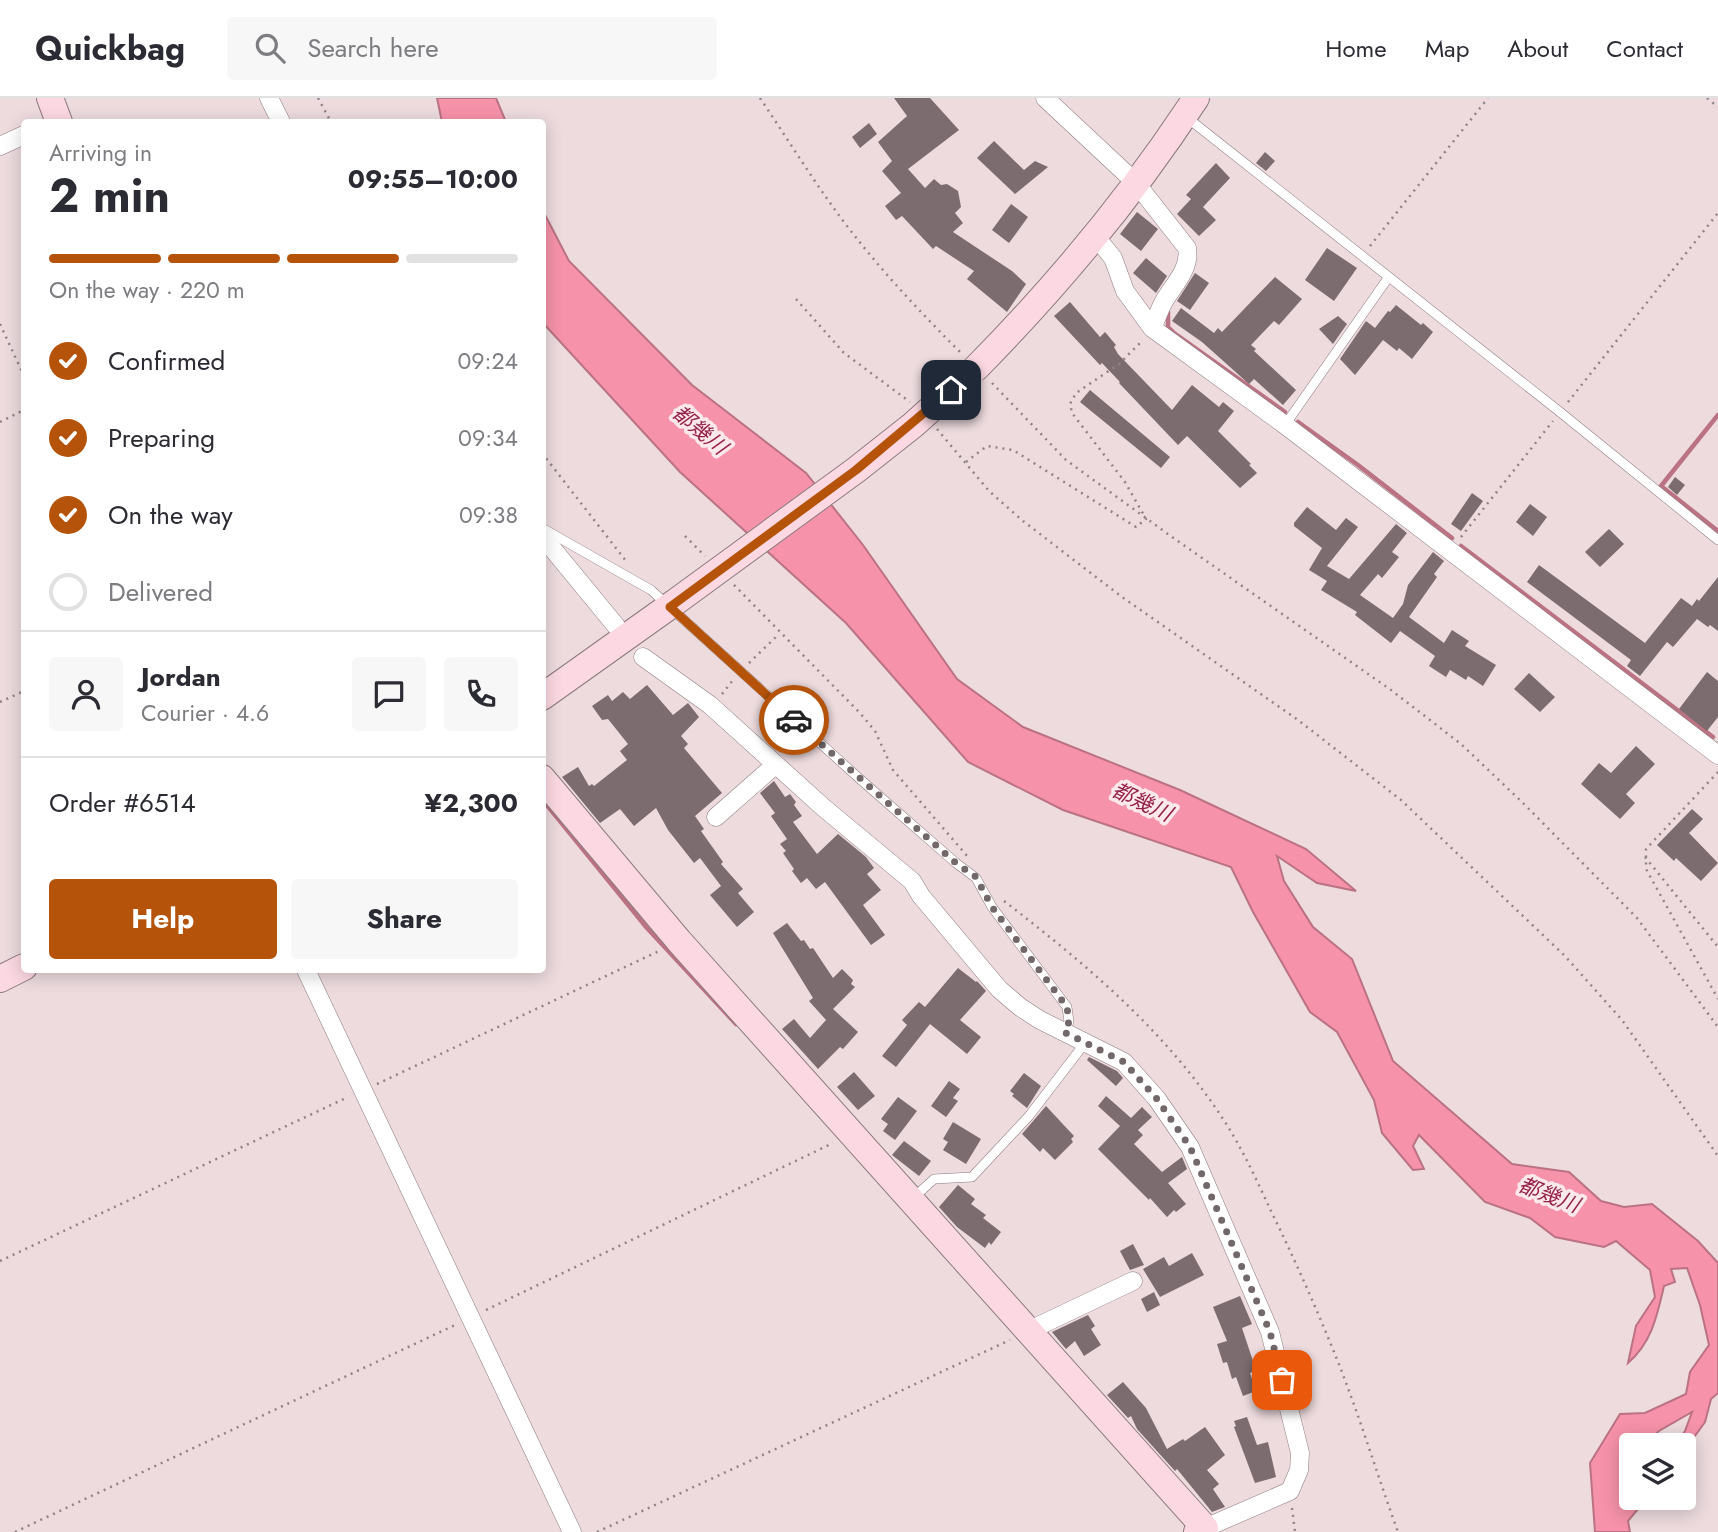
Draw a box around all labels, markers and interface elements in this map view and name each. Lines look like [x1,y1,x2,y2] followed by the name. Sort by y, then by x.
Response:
[227,17,717,80] search box
[35,25,185,72] text: Quickbag
[251,29,289,67] icon: search
[307,29,439,67] text: Search here
[1325,31,1387,66] text: Home
[1425,31,1469,66] text: Map
[1507,31,1568,66] text: About
[1606,31,1683,66] text: Contact
[49,136,152,170] text: Arriving in
[348,160,518,198] text: 09:55–10:00
[49,163,170,229] text: 2 min
[49,273,245,307] text: On the way · 220 m
[49,342,87,380] icon: check
[108,342,225,380] text: Confirmed
[458,344,518,378] text: 09:24
[921,360,981,420] pin
[932,371,970,409] icon: home
[666,398,735,463] water label: 都幾川
[49,419,87,457] icon: check
[108,419,215,457] text: Preparing
[458,421,518,455] text: 09:34
[49,496,87,534] icon: check
[108,496,233,534] text: On the way
[459,498,518,532] text: 09:38
[108,573,213,611] text: Delivered
[49,657,123,731] button: person
[352,657,426,731] button: chat
[444,657,518,731] button: phone
[141,658,221,696] text: Jordan
[759,685,829,755] courier
[141,696,269,730] text: Courier · 4.6
[775,701,813,739] icon: car
[1107,775,1179,830] water label: 都幾川
[49,784,196,822] text: Order #6514
[425,784,518,822] text: ¥2,300
[49,879,277,959] button: Help
[291,879,518,959] button: Share
[1514,1170,1586,1221] water label: 都幾川
[1252,1350,1312,1410] pin
[1263,1361,1301,1399] icon: bag
[1619,1433,1696,1510] map controls
[1619,1433,1696,1510] button: layers

